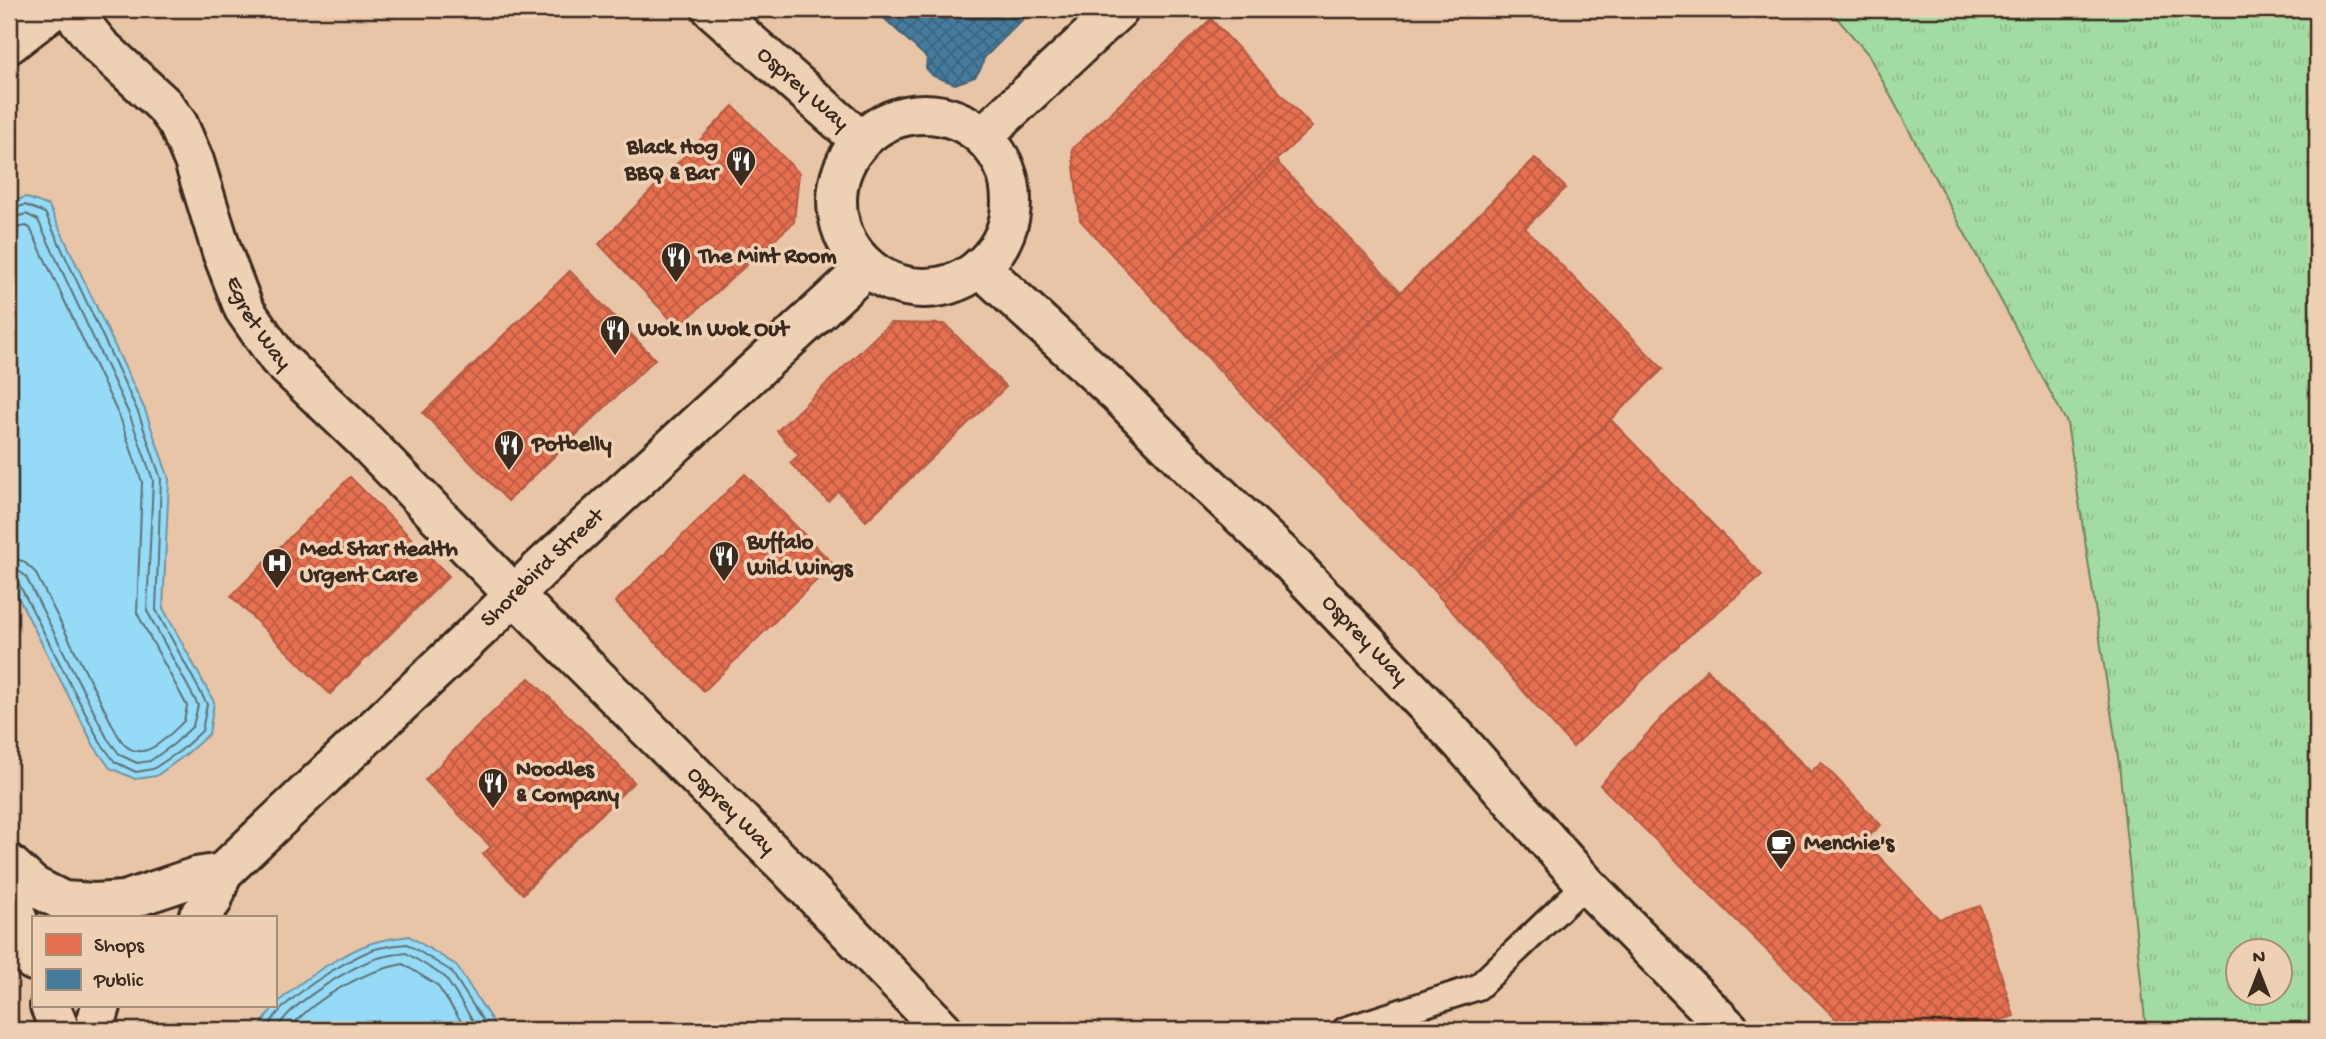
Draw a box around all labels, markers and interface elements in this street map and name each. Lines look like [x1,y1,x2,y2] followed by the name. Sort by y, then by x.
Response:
[751,41,854,137] street label: Osprey Way
[624,135,721,188] place label: Black Hog BBQ & Bar
[724,144,758,188] restaurant icon: Black Hog BBQ & Bar
[659,240,693,284] restaurant icon: The Mint Room
[697,244,837,271] place label: The Mint Room
[219,273,296,376] street label: Egret Way
[598,313,632,357] restaurant icon: Wok In Wok Out
[637,317,791,344] place label: Wok In Wok Out
[492,428,526,472] restaurant icon: Potbelly
[530,432,612,459] place label: Potbelly
[475,502,611,634] street label: Shorebird Street
[746,530,854,583] place label: Buffalo Wild Wings
[300,537,458,590] place label: Med Star Health Urgent Care
[707,539,741,583] restaurant icon: Buffalo Wild Wings
[260,546,294,590] hospital icon: Med Star Health Urgent Care
[1315,590,1413,691] street label: Osprey Way
[516,757,620,810] place label: Noodles & Company
[681,761,781,861] street label: Osprey Way
[476,766,510,810] restaurant icon: Noodles & Company
[1764,827,1798,871] cafe icon: Menchie's
[1804,831,1896,858] place label: Menchie's
[32,916,276,1007] legend
[94,935,145,960] text: Shops
[2224,937,2294,1007] north arrow
[2253,947,2265,970] text: N
[93,970,144,995] text: Public

